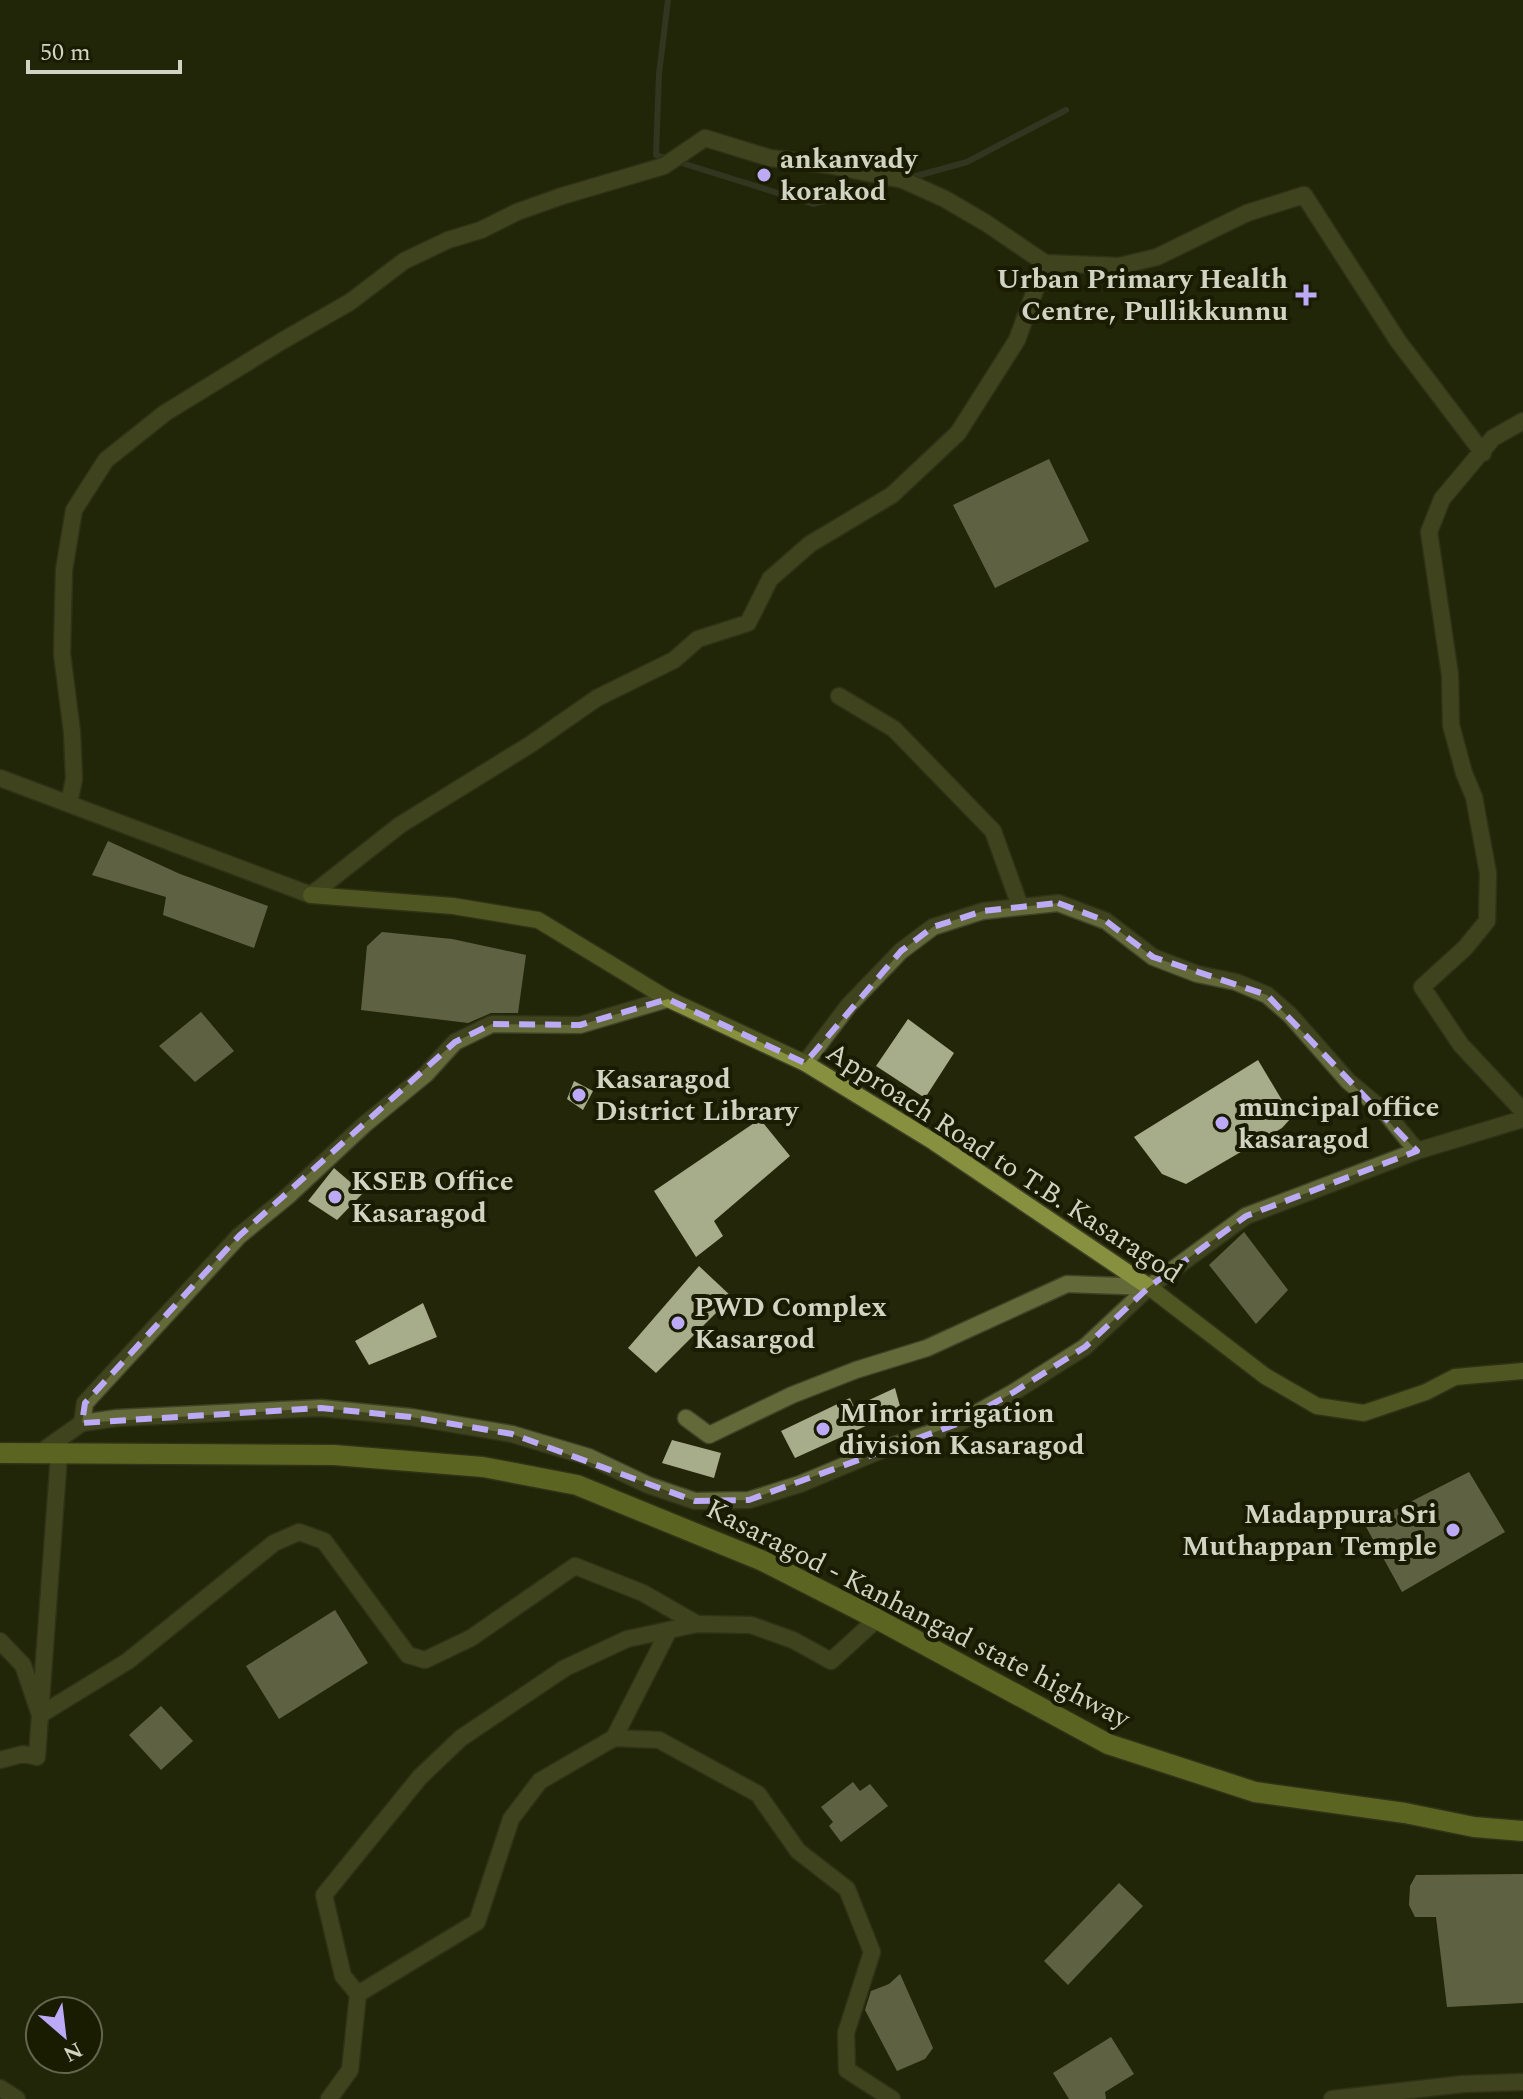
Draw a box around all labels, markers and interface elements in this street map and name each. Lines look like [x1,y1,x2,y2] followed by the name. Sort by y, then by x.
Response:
[28,24,180,74] scale bar
[40,35,91,71] text: 50 m
[780,138,919,213] place label: ankanvady korakod
[755,166,773,184] marker: ankanvady korakod
[996,258,1288,333] place label: Urban Primary Health Centre, Pullikkunnu
[1295,284,1317,306] marker: Urban Primary Health Centre, Pullikkunnu
[817,1031,1191,1295] street label: Approach Road to T.B. Kasaragod
[595,1058,800,1133] place label: Kasaragod District Library
[570,1086,588,1104] marker: Kasaragod District Library
[1238,1086,1439,1161] place label: muncipal office kasaragod
[1213,1114,1231,1132] marker: muncipal office kasaragod
[351,1160,514,1235] place label: KSEB Office Kasaragod
[326,1188,344,1206] marker: KSEB Office Kasaragod
[694,1286,887,1361] place label: PWD Complex Kasargod
[669,1314,687,1332] marker: PWD Complex Kasargod
[839,1392,1085,1467] place label: MInor irrigation division Kasaragod
[814,1420,832,1438] marker: MInor irrigation division Kasaragod
[698,1488,1139,1741] street label: Kasaragod - Kanhangad state highway
[1182,1493,1437,1568] place label: Madappura Sri Muthappan Temple
[1444,1521,1462,1539] marker: Madappura Sri Muthappan Temple
[24,1995,104,2075] north arrow
[57,2033,88,2070] text: N

